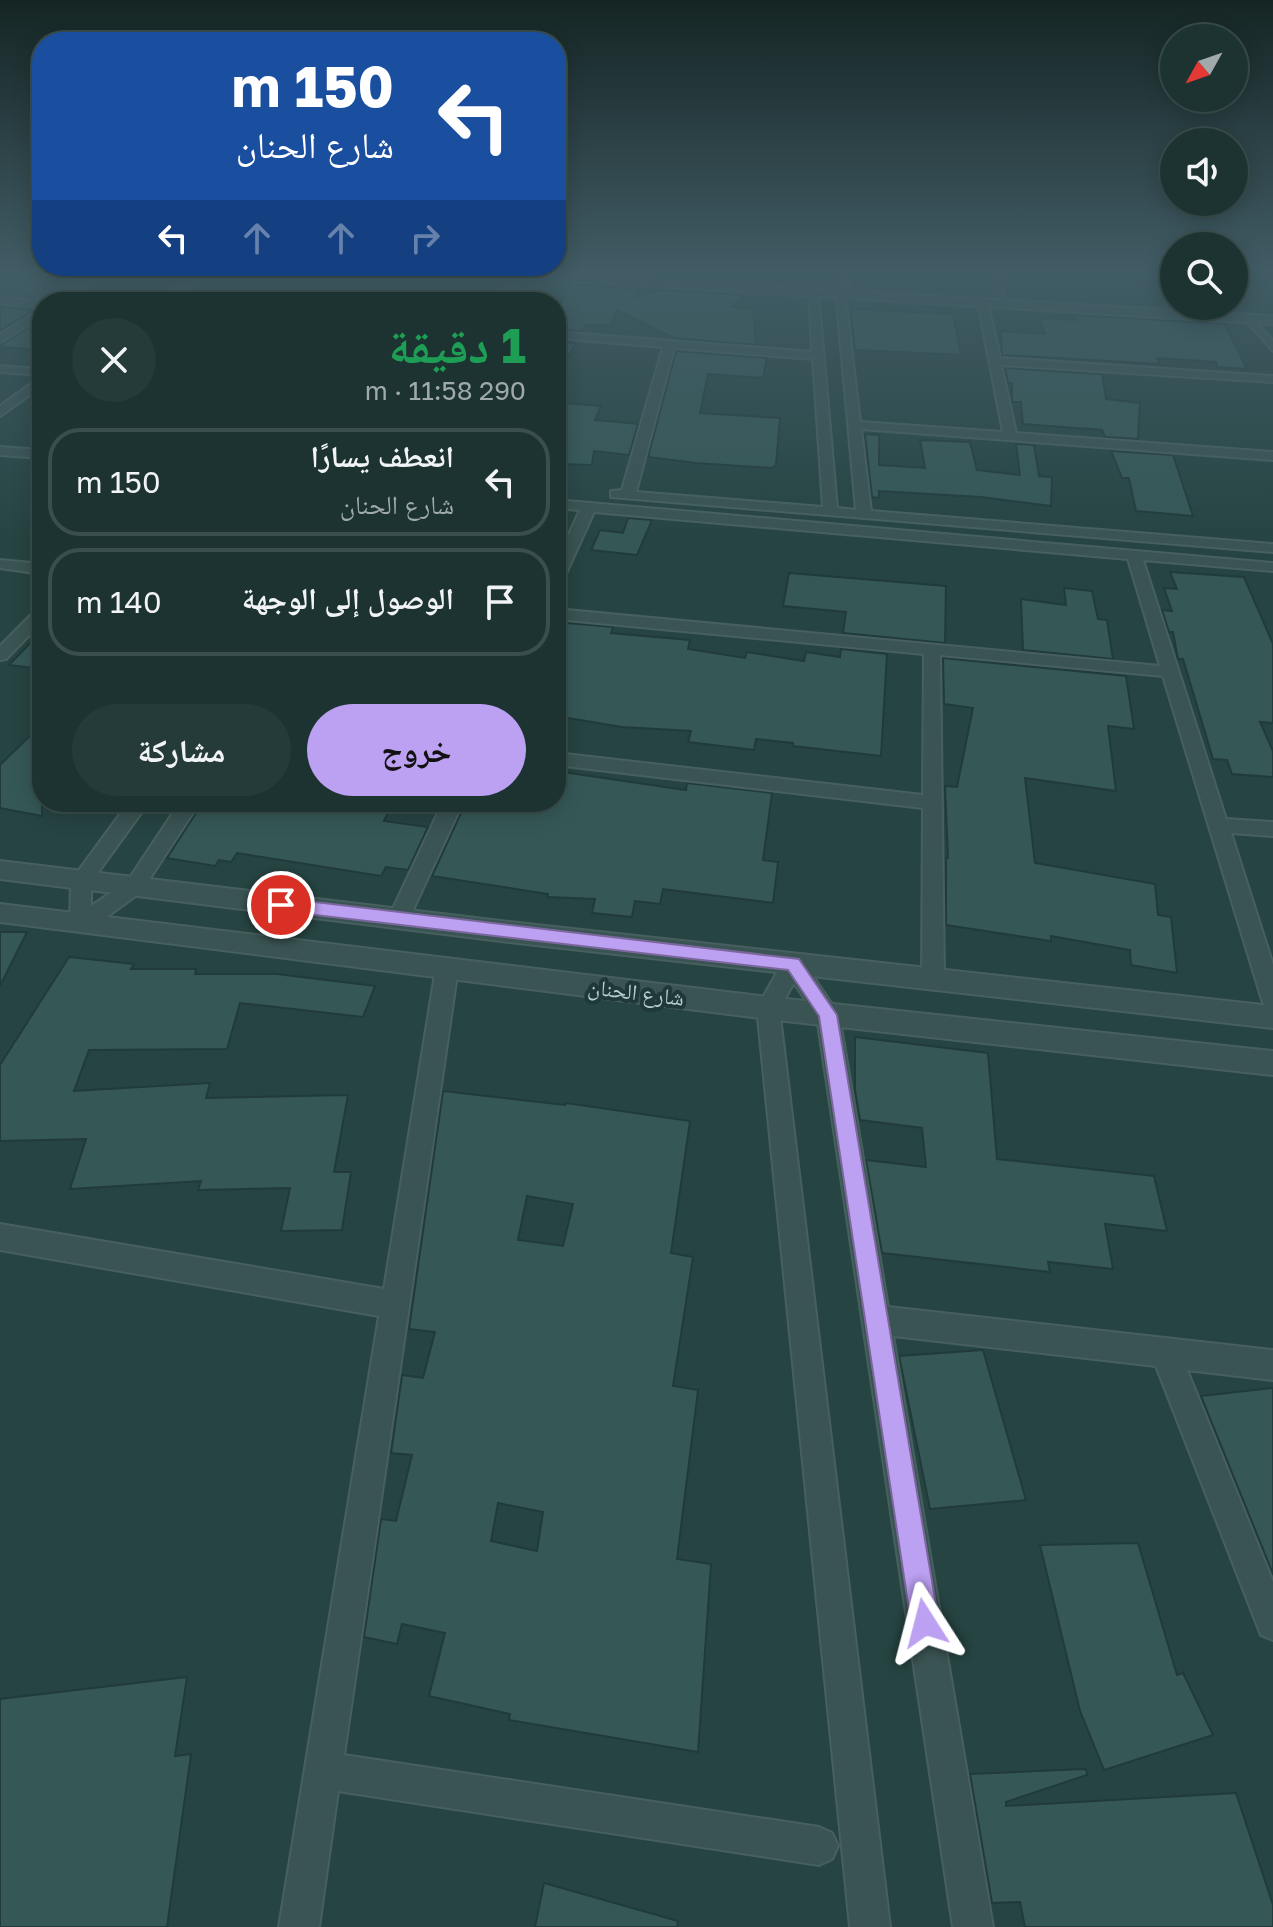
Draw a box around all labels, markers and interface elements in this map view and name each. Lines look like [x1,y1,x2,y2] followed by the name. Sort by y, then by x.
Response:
[1160,24,1248,112] north arrow
[1160,24,1248,320] map controls
[232,52,394,119] text: 150 m
[422,64,526,168] icon: left
[236,123,394,166] text: شارع الحنان
[1160,128,1248,216] button: sound
[151,216,195,260] icon: left
[235,216,279,260] icon: ahead
[319,216,363,260] icon: ahead
[403,216,447,260] icon: right
[1160,232,1248,320] button: search
[388,316,526,374] text: 1 دقيقة
[72,318,156,402] button: close
[365,375,526,406] text: 290 m · 11:58
[310,438,454,474] text: انعطف يسارًا
[478,460,522,504] icon: left
[76,464,161,500] text: 150 m
[340,489,454,520] text: شارع الحنان
[242,580,454,616] text: الوصول إلى الوجهة
[478,580,522,624] icon: arrive
[76,584,162,620] text: 140 m
[72,704,291,796] button: مشاركة
[307,704,526,796] button: خروج
[247,871,315,939] pin
[259,883,303,927] icon: arrive
[586,972,686,1012] street label: شارع الحنان
[883,1581,967,1665] position arrow

